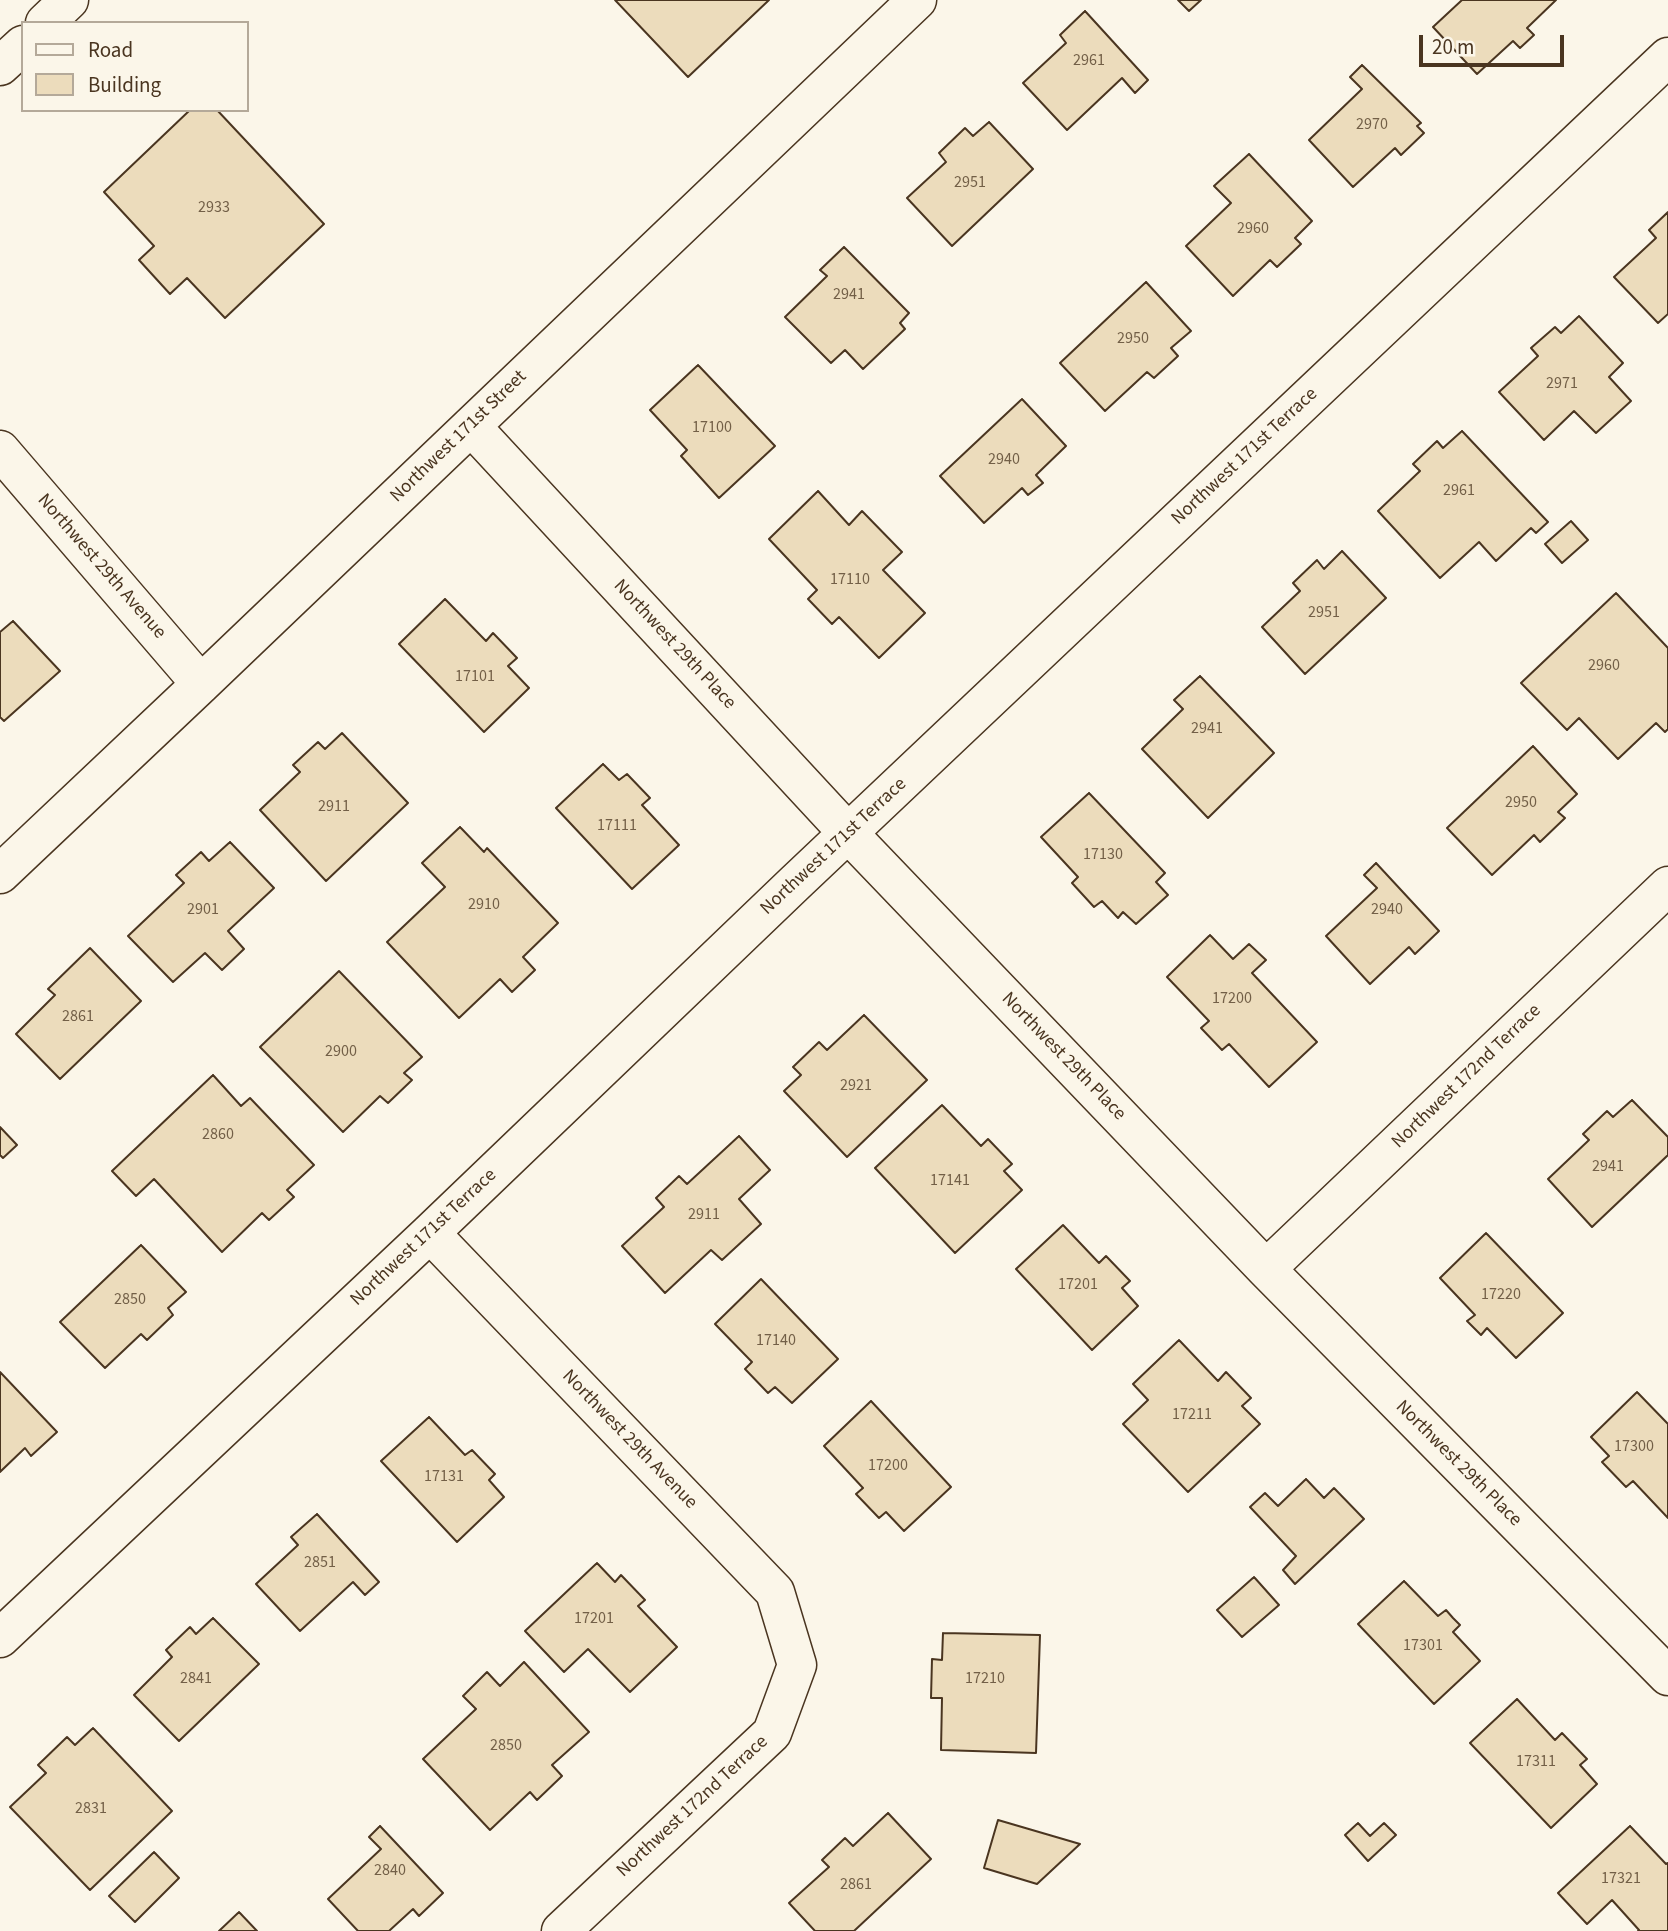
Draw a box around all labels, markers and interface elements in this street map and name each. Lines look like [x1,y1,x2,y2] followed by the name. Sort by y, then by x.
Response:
[21,21,248,112] legend
[1423,21,1568,65] scale bar
[1432,32,1474,62] text: 20 m
[88,35,133,65] text: Road
[1073,51,1105,71] house number: 2961
[88,70,161,100] text: Building
[1356,115,1388,135] house number: 2970
[954,173,986,193] house number: 2951
[198,198,230,218] house number: 2933
[1237,219,1269,239] house number: 2960
[833,285,865,305] house number: 2941
[1117,329,1149,349] house number: 2950
[386,366,532,508] street label: Northwest 171st Street
[1546,374,1578,394] house number: 2971
[1167,383,1323,531] street label: Northwest 171st Terrace
[692,418,732,438] house number: 17100
[988,450,1020,470] house number: 2940
[1443,481,1475,501] house number: 2961
[32,490,170,644] street label: Northwest 29th Avenue
[830,570,870,590] house number: 17110
[608,575,740,715] street label: Northwest 29th Place
[1308,603,1340,623] house number: 2951
[1588,656,1620,676] house number: 2960
[455,667,495,687] house number: 17101
[1191,719,1223,739] house number: 2941
[756,773,912,921] street label: Northwest 171st Terrace
[1505,793,1537,813] house number: 2950
[318,797,350,817] house number: 2911
[597,816,637,836] house number: 17111
[1083,845,1123,865] house number: 17130
[468,895,500,915] house number: 2910
[187,900,219,920] house number: 2901
[1371,900,1403,920] house number: 2940
[996,988,1130,1126] street label: Northwest 29th Place
[1212,989,1252,1009] house number: 17200
[1388,1000,1546,1154] street label: Northwest 172nd Terrace
[62,1007,94,1027] house number: 2861
[325,1042,357,1062] house number: 2900
[840,1076,872,1096] house number: 2921
[202,1125,234,1145] house number: 2860
[1592,1157,1624,1177] house number: 2941
[346,1164,502,1312] street label: Northwest 171st Terrace
[930,1171,970,1191] house number: 17141
[688,1205,720,1225] house number: 2911
[1058,1275,1098,1295] house number: 17201
[1481,1285,1521,1305] house number: 17220
[114,1290,146,1310] house number: 2850
[756,1331,796,1351] house number: 17140
[557,1366,701,1514] street label: Northwest 29th Avenue
[1390,1396,1526,1532] street label: Northwest 29th Place
[1172,1405,1212,1425] house number: 17211
[1614,1437,1654,1457] house number: 17300
[868,1456,908,1476] house number: 17200
[424,1467,464,1487] house number: 17131
[304,1553,336,1573] house number: 2851
[574,1609,614,1629] house number: 17201
[1403,1636,1443,1656] house number: 17301
[180,1669,212,1689] house number: 2841
[965,1669,1005,1689] house number: 17210
[613,1731,773,1883] street label: Northwest 172nd Terrace
[490,1736,522,1756] house number: 2850
[1516,1752,1556,1772] house number: 17311
[75,1799,107,1819] house number: 2831
[374,1861,406,1881] house number: 2840
[1601,1869,1641,1889] house number: 17321
[840,1875,872,1895] house number: 2861

